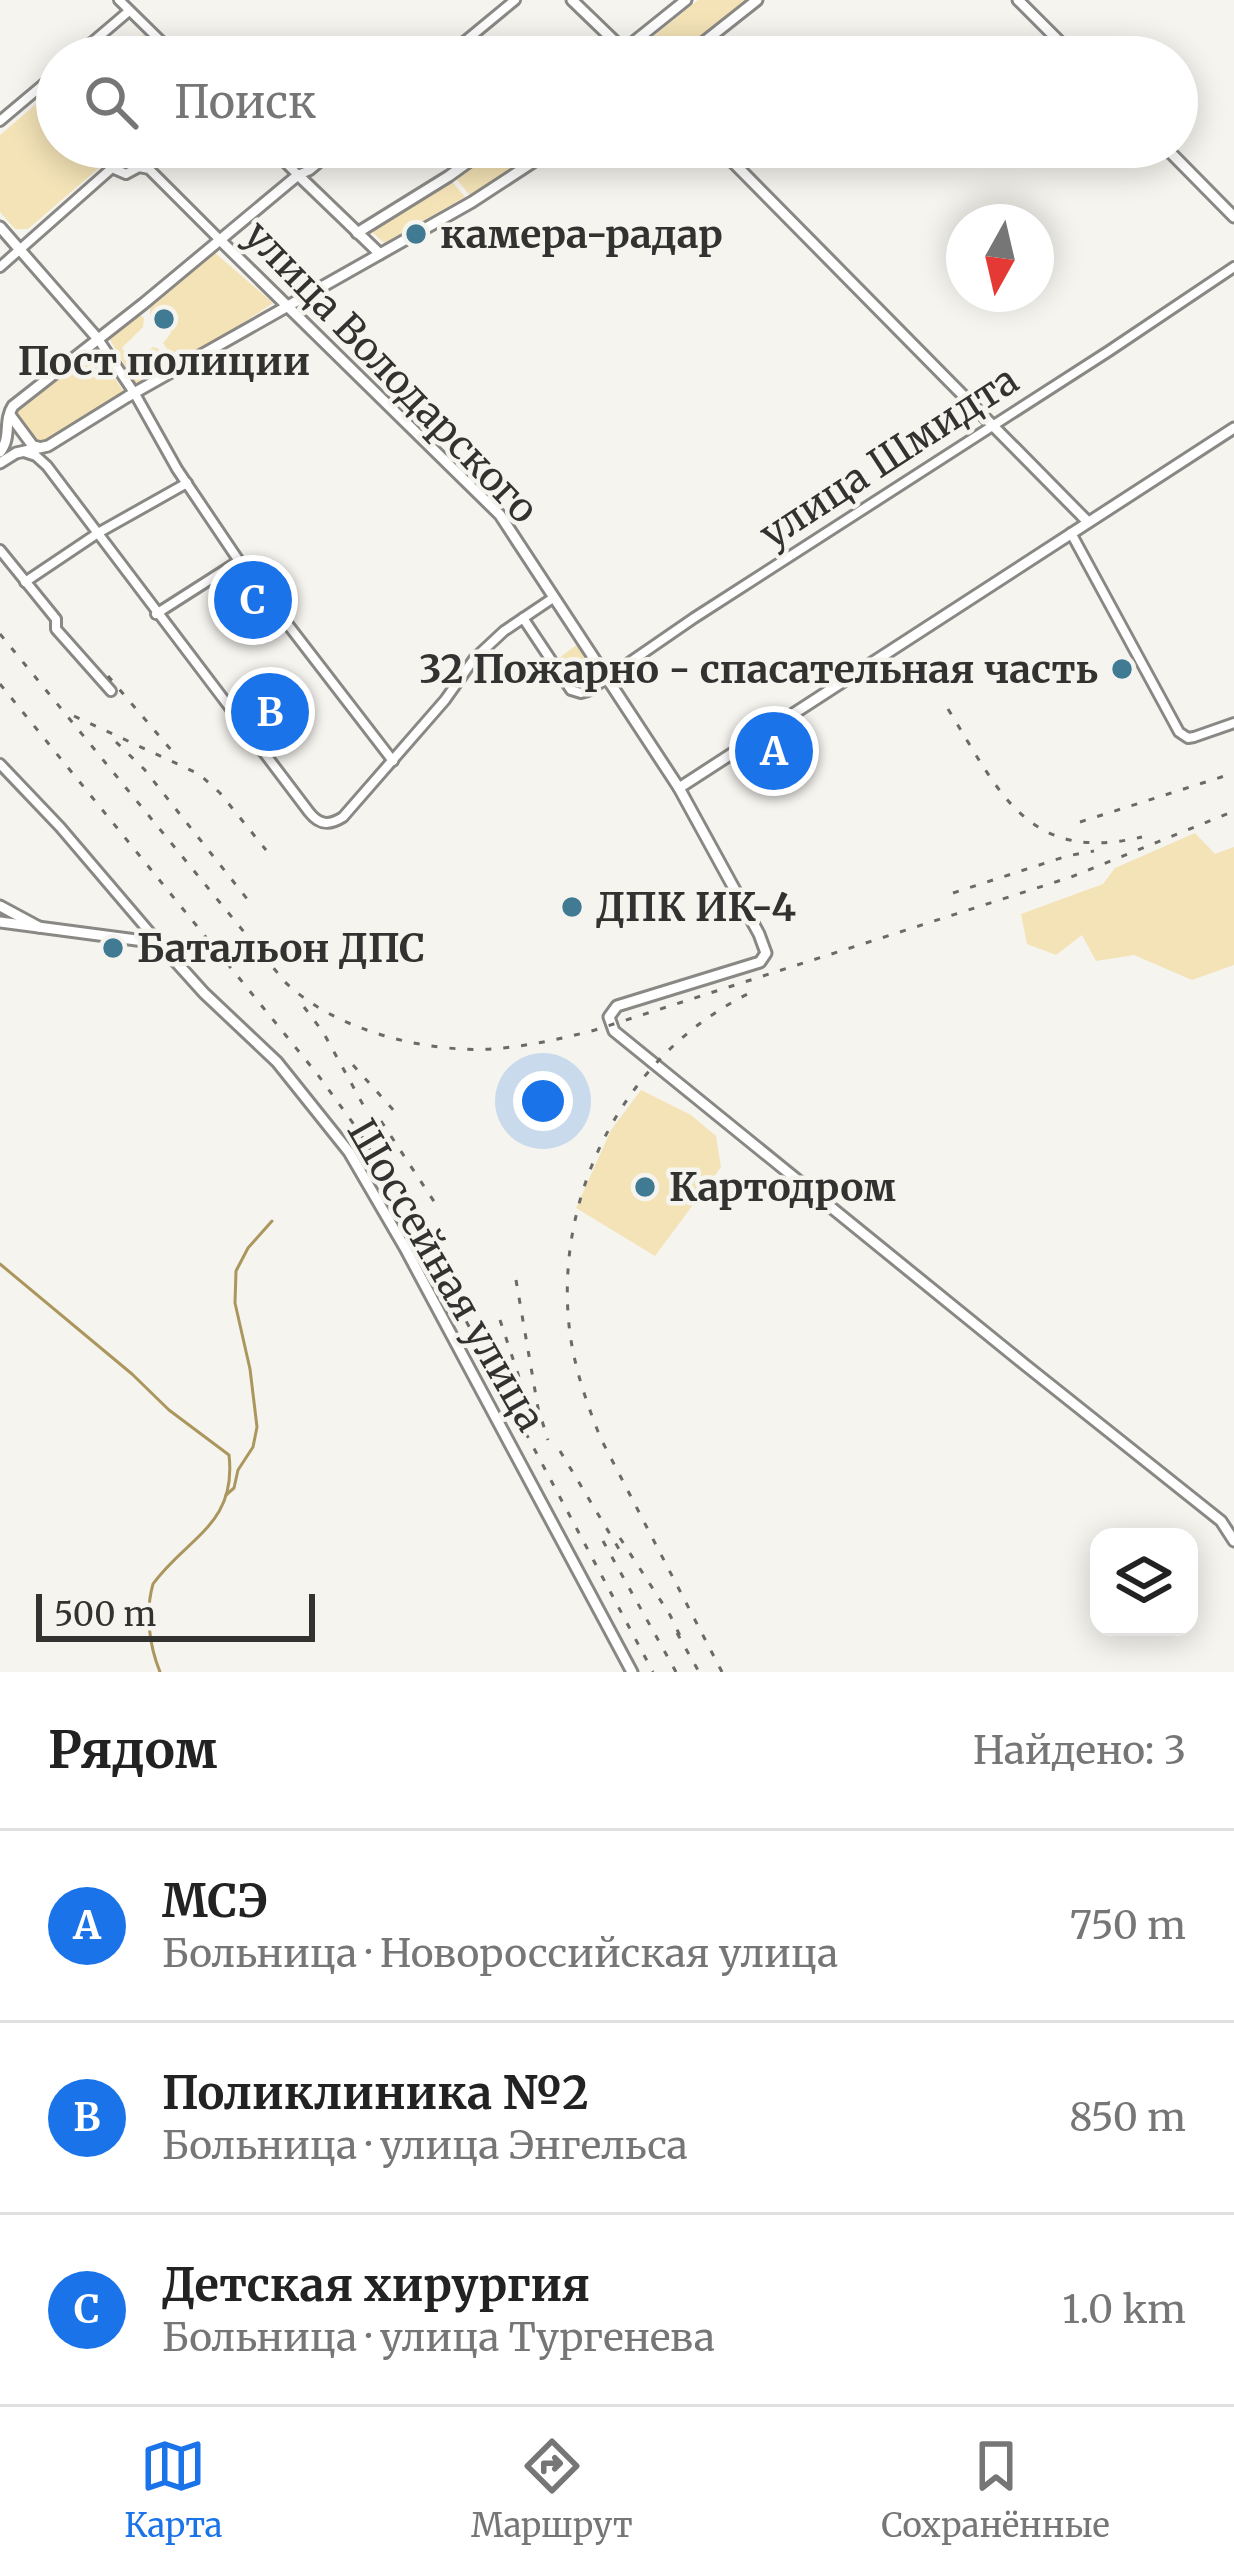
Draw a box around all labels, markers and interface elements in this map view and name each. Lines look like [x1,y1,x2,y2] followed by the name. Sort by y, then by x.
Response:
[36,36,1198,168] search box
[78,69,144,135] icon: search
[174,74,316,130] text: Поиск
[946,204,1054,312] north arrow
[440,210,723,259] place label: камера-радар
[234,211,548,533] street label: улица Володарского
[403,221,429,247] marker: камера-радар
[151,306,177,332] marker: Пост полиции
[18,337,310,386] place label: Пост полиции
[751,355,1027,559] street label: улица Шмидта
[214,555,292,645] pin: C
[419,645,1098,694] place label: 32 Пожарно - спасательная часть
[1109,656,1135,682] marker: 32 Пожарно - спасательная часть
[231,667,309,757] pin: B
[735,706,813,796] pin: A
[596,883,796,932] place label: ДПК ИК-4
[559,894,585,920] marker: ДПК ИК-4
[137,924,425,973] place label: Батальон ДПС
[100,935,126,961] marker: Батальон ДПС
[513,1071,573,1131] your location
[337,1110,555,1440] street label: Шоссейная улица
[669,1163,896,1212] place label: Картодром
[632,1174,658,1200] marker: Картодром
[1090,1528,1198,1636] map controls
[1090,1528,1198,1636] button: layers
[36,1588,315,1641] scale bar
[54,1594,156,1635] text: 500 m
[48,1718,217,1782] text: Рядом
[973,1726,1186,1775] text: Найдено: 3
[162,1873,268,1929] text: МСЭ
[73,1901,101,1950] text: A
[1070,1901,1186,1950] text: 750 m
[162,1929,838,1978] text: Больница · Новороссийская улица
[162,2065,589,2121] text: Поликлиника №2
[73,2093,101,2142] text: B
[1069,2093,1186,2142] text: 850 m
[162,2121,688,2170] text: Больница · улица Энгельса
[162,2257,590,2313] text: Детская хирургия
[74,2285,100,2334] text: C
[1062,2285,1186,2334] text: 1.0 km
[162,2313,715,2362] text: Больница · улица Тургенева
[124,2433,223,2546] tab: Карта
[471,2433,633,2546] tab: Маршрут
[881,2433,1110,2546] tab: Сохранённые

